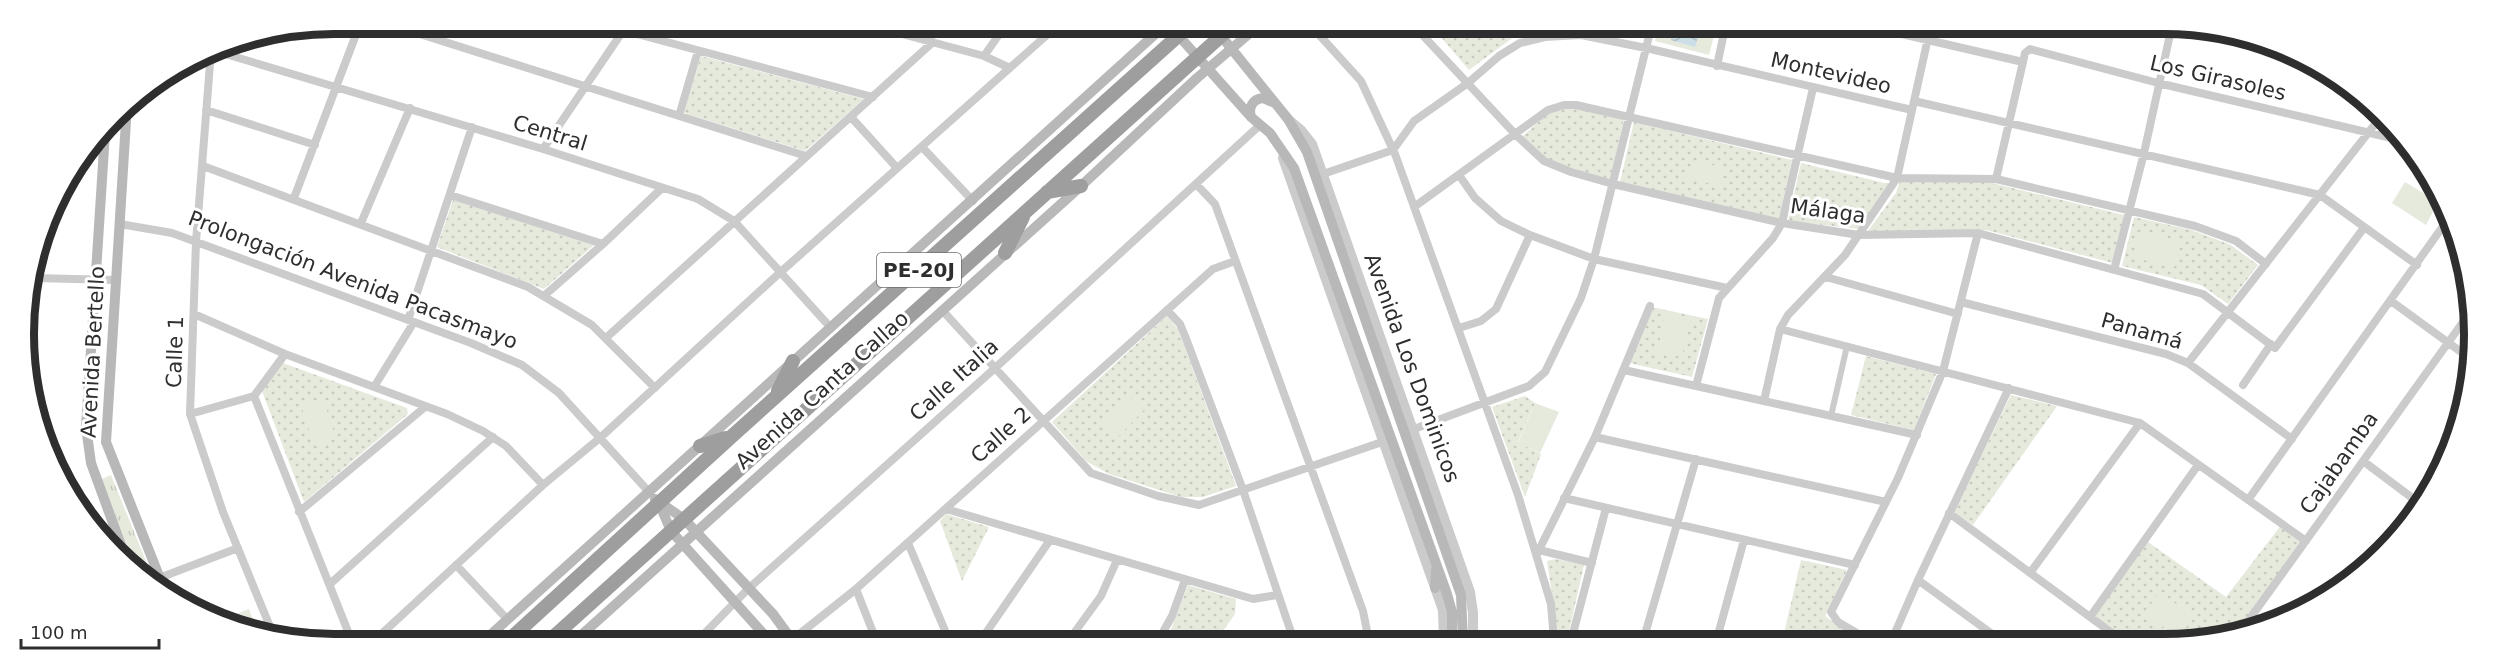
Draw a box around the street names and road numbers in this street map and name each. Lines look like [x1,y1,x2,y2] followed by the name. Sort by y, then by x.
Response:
[1768,47,1894,99] street label: Montevideo
[2148,51,2288,105] street label: Los Girasoles
[510,110,590,156] street label: Central
[1789,194,1867,228] street label: Málaga
[185,206,521,354] street label: Prolongación Avenida Pacasmayo
[1359,250,1465,486] street label: Avenida Los Dominicos
[877,253,961,287] road number: PE-20J
[77,265,109,439] street label: Avenida Bertello
[731,306,913,474] street label: Avenida Canta Callao
[2098,308,2186,354] street label: Panamá
[162,316,188,388] street label: Calle 1
[905,334,1003,426] street label: Calle Italia
[966,402,1036,468] street label: Calle 2
[2295,407,2383,519] street label: Cajabamba

